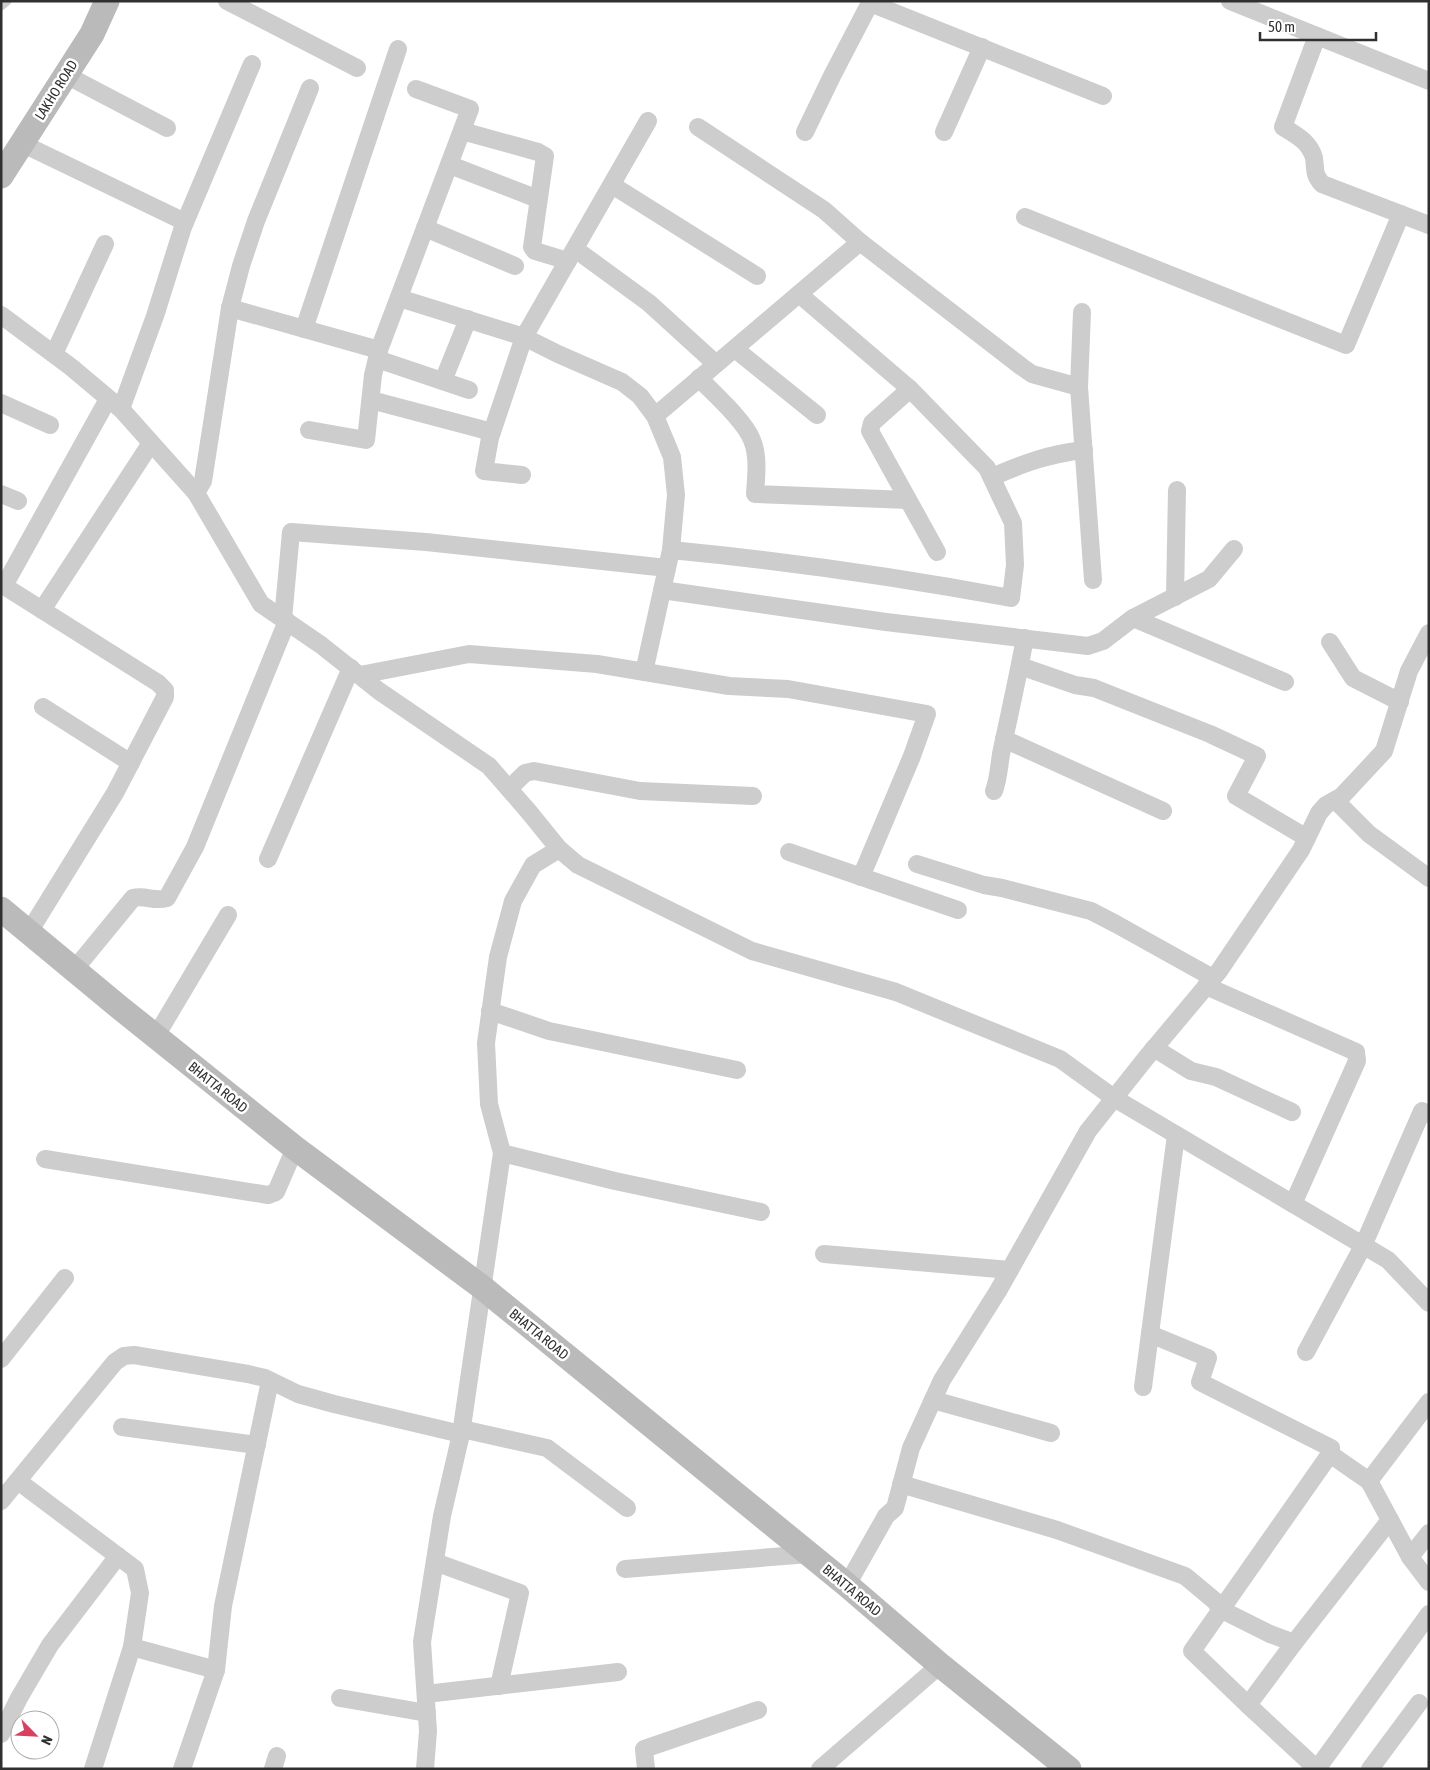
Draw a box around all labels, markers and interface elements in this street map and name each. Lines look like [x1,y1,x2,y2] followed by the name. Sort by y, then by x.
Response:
[1260,10,1376,42] scale bar
[1268,18,1295,35] text: 50 m
[31,57,81,123] street label: LAKHO ROAD
[185,1058,251,1116] street label: BHATTA ROAD
[506,1305,572,1363] street label: BHATTA ROAD
[820,1561,885,1619] street label: BHATTA ROAD
[10,1710,60,1760] north arrow
[38,1733,56,1747] text: N

